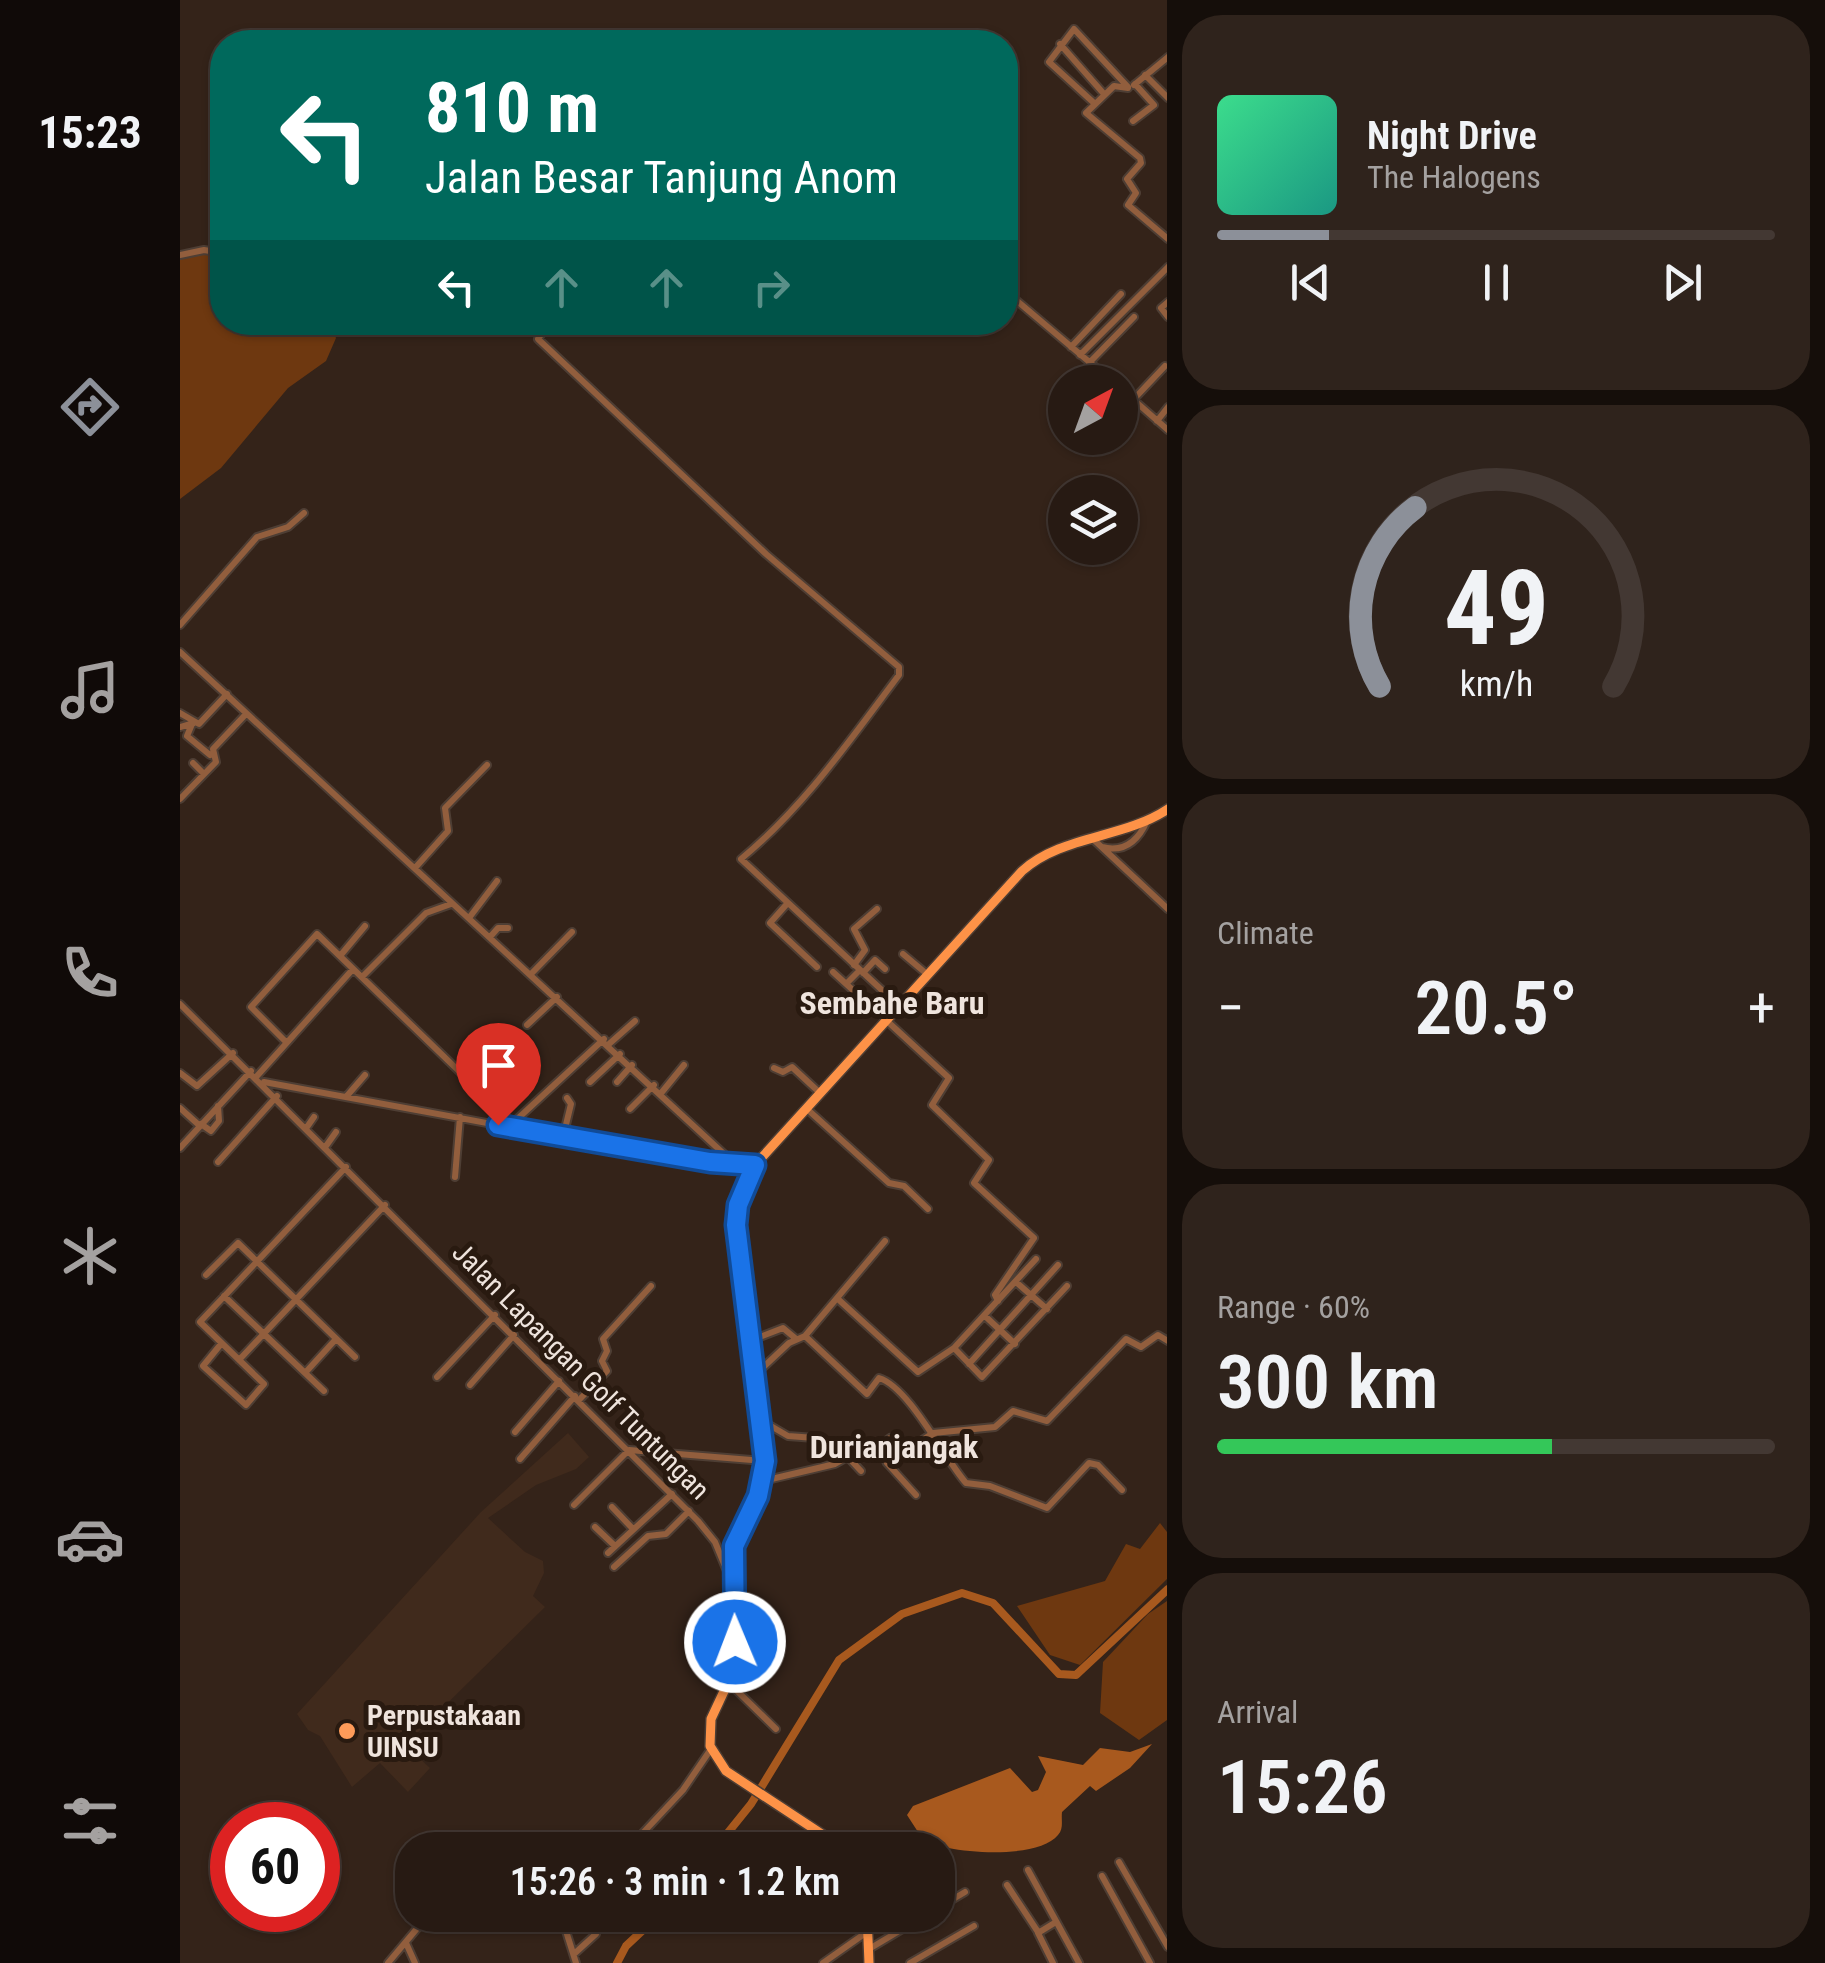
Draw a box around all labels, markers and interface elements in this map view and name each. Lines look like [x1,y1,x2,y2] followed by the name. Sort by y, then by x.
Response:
[425,67,599,149] text: 810 m
[260,70,390,200] icon: left
[38,106,142,159] text: 15:23
[1367,114,1537,158] text: Night Drive
[425,151,898,204] text: Jalan Besar Tanjung Anom
[1367,158,1541,196] text: The Halogens
[1283,255,1338,310] icon: previous
[1469,255,1524,310] icon: pause
[1655,255,1710,310] icon: next
[429,260,484,315] icon: left
[534,260,589,315] icon: ahead
[639,260,694,315] icon: ahead
[744,260,799,315] icon: right
[1048,365,1138,455] north arrow
[1048,365,1138,565] map controls
[55,372,125,442] icon: directions
[1048,475,1138,565] button: layers
[1443,548,1549,669] text: 49
[55,655,125,725] icon: music
[1459,663,1533,705] text: km/h
[1217,914,1314,952] text: Climate
[55,938,125,1008] icon: phone
[1414,964,1578,1052] text: 20.5°
[1217,976,1245,1040] text: −
[1748,976,1775,1040] text: +
[799,984,985,1022] district label: Sembahe Baru
[456,1023,541,1126] pin
[471,1038,526,1093] icon: arrive
[55,1221,125,1291] icon: climate
[446,1236,716,1506] street label: Jalan Lapangan Golf Tuntungan
[1217,1288,1370,1326] text: Range · 60%
[1217,1338,1439,1426] text: 300 km
[810,1428,979,1466] district label: Durianjangak
[55,1504,125,1574] icon: car
[683,1590,787,1694] position arrow
[1217,1693,1298,1731] text: Arrival
[367,1699,521,1764] place label: Perpustakaan UINSU
[336,1720,358,1742] marker: Perpustakaan UINSU
[1217,1743,1388,1831] text: 15:26
[55,1786,125,1856] icon: filters
[210,1802,340,1932] speed limit sign: 60
[510,1860,840,1904] text: 15:26 · 3 min · 1.2 km

